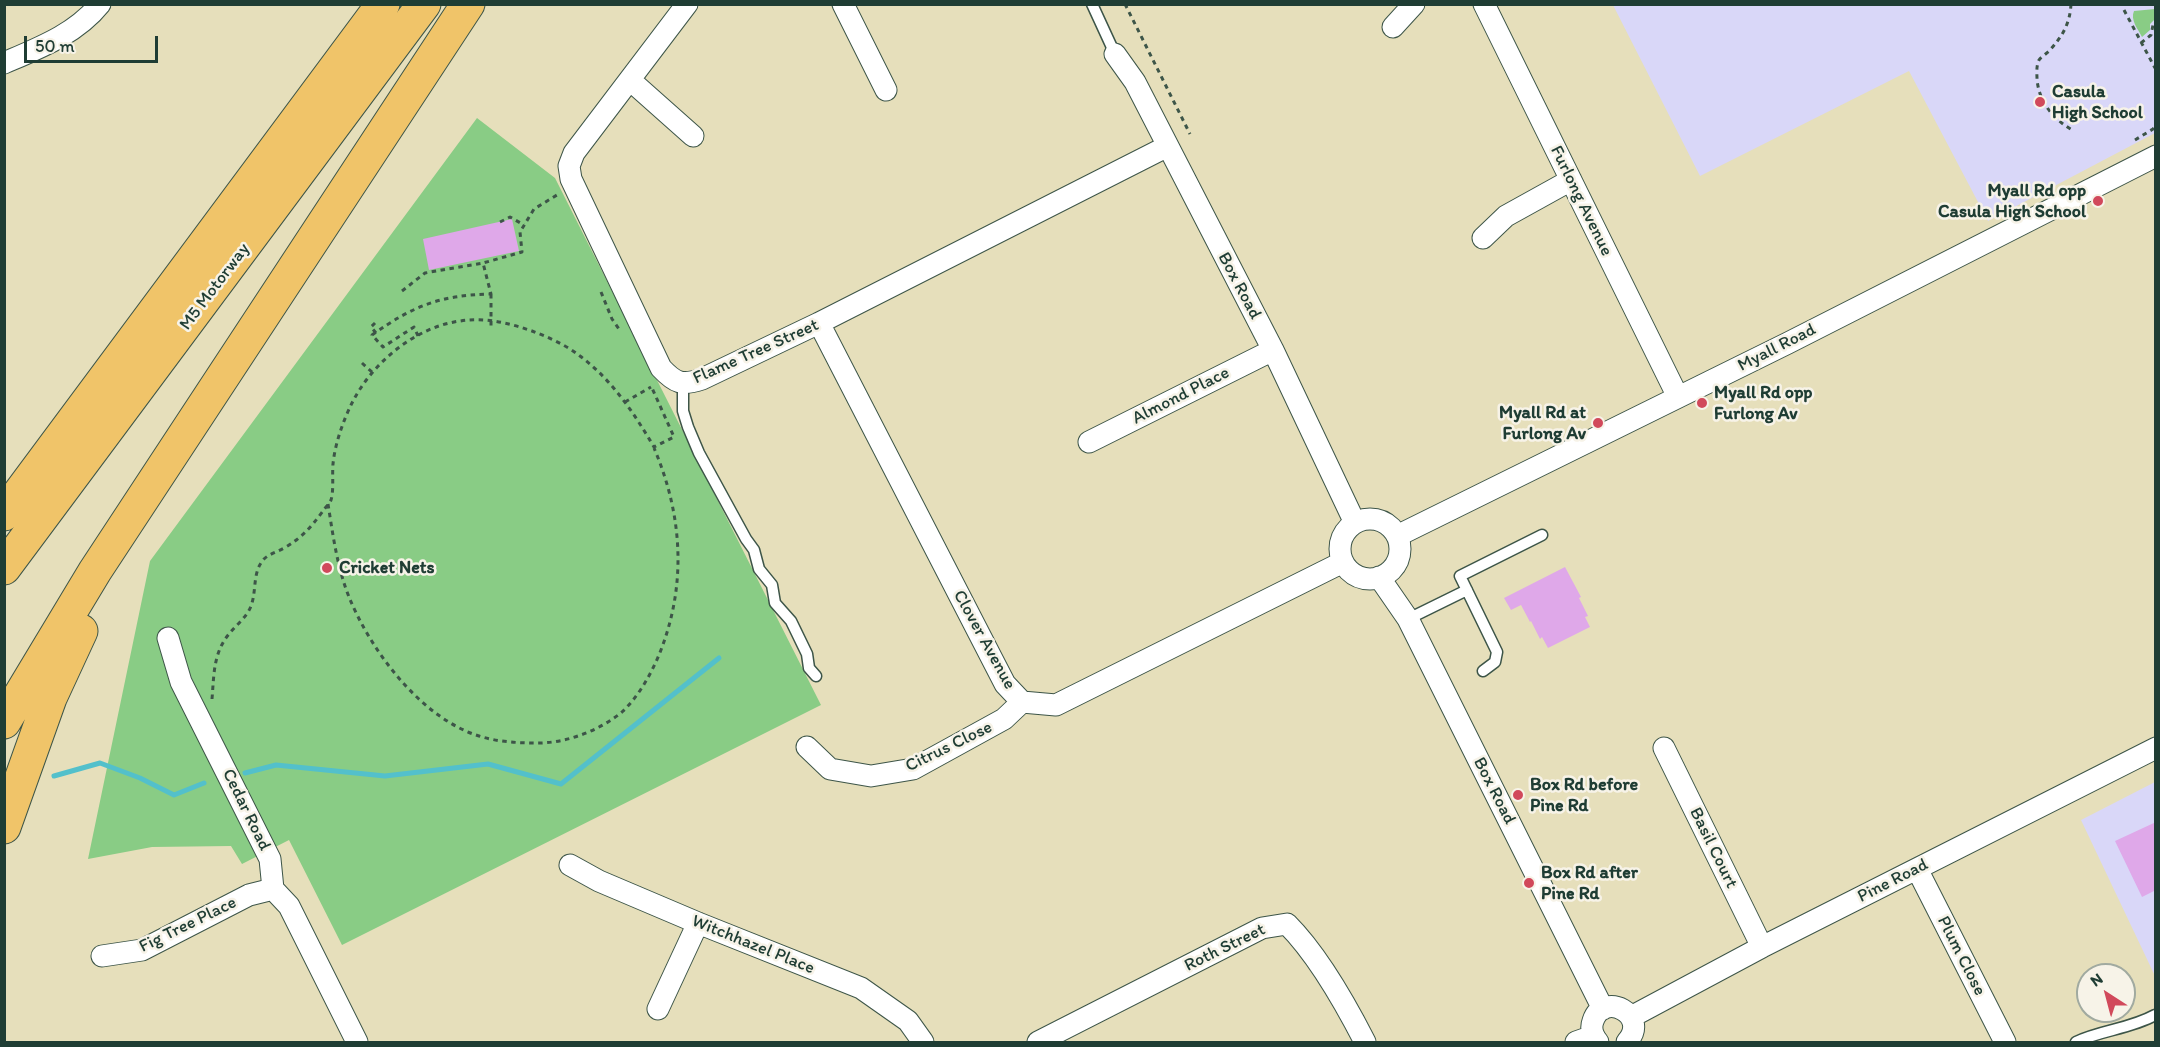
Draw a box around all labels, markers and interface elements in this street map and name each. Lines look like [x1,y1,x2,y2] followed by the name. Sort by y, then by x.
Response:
[27,24,160,62] scale bar
[35,35,75,57] text: 50 m
[2052,81,2143,124] place label: Casula High School
[2033,95,2047,109] marker: Casula High School
[1545,142,1617,260] street label: Furlong Avenue
[1938,180,2086,222] place label: Myall Rd opp Casula High School
[2091,194,2105,208] marker: Myall Rd opp Casula High School
[175,239,255,335] street label: M5 Motorway
[1212,249,1266,323] street label: Box Road
[690,315,822,389] street label: Flame Tree Street
[1734,319,1820,377] street label: Myall Road
[1129,362,1233,430] street label: Almond Place
[1714,382,1812,424] place label: Myall Rd opp Furlong Av
[1695,396,1709,410] marker: Myall Rd opp Furlong Av
[1499,402,1586,444] place label: Myall Rd at Furlong Av
[1591,416,1605,430] marker: Myall Rd at Furlong Av
[339,557,435,579] place label: Cricket Nets
[320,561,334,575] marker: Cricket Nets
[948,587,1020,693] street label: Clover Avenue
[902,717,996,777] street label: Citrus Close
[1468,754,1520,828] street label: Box Road
[217,765,275,855] street label: Cedar Road
[1530,774,1638,816] place label: Box Rd before Pine Rd
[1511,788,1525,802] marker: Box Rd before Pine Rd
[1684,804,1742,892] street label: Basil Court
[1854,854,1932,908] street label: Pine Road
[1541,862,1638,904] place label: Box Rd after Pine Rd
[1522,876,1536,890] marker: Box Rd after Pine Rd
[136,892,240,958] street label: Fig Tree Place
[688,911,818,979] street label: Witchhazel Place
[1932,913,1990,999] street label: Plum Close
[1181,919,1269,977] street label: Roth Street
[2076,963,2136,1023] north arrow
[2086,969,2106,991] text: N

